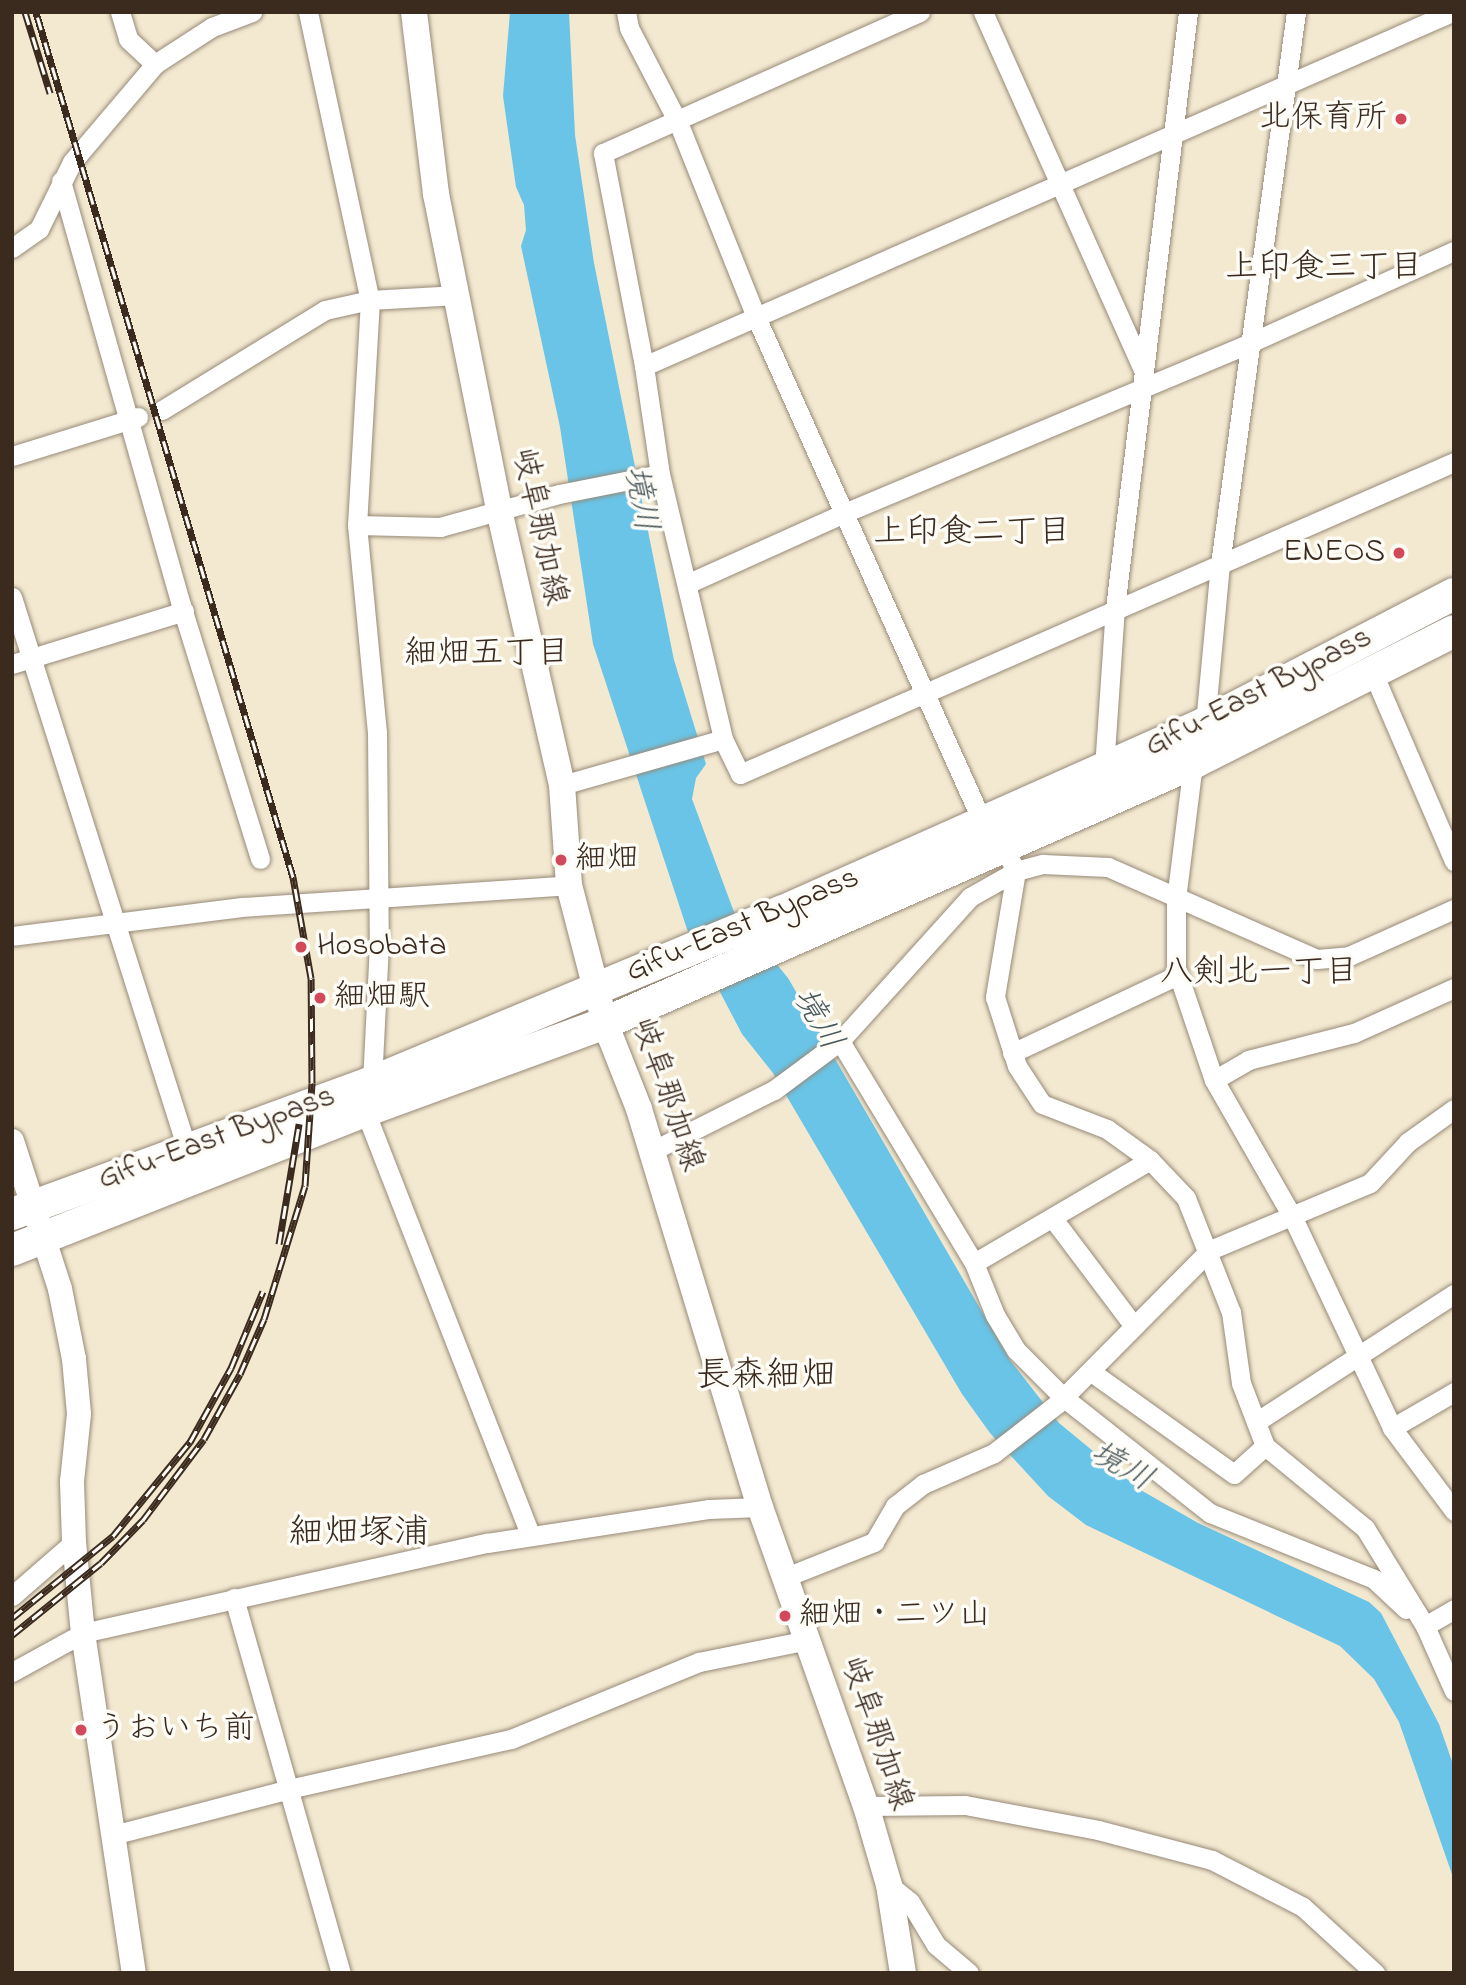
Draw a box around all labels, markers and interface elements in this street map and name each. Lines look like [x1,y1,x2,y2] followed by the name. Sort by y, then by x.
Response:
[1259,100,1387,138] place label: 北保育所
[1393,111,1409,127] marker: 北保育所
[1225,249,1423,289] district label: 上印食三丁目
[503,445,573,609] street label: 岐阜那加線
[614,463,664,535] water label: 境川
[873,514,1071,554] district label: 上印食二丁目
[1283,534,1385,572] place label: ENEOS
[1391,545,1407,561] marker: ENEOS
[1139,619,1379,767] street label: Gifu-East Bypass
[405,635,569,675] district label: 細畑五丁目
[575,841,639,879] place label: 細畑
[553,852,569,868] marker: 細畑
[621,860,865,992] street label: Gifu-East Bypass
[317,928,446,966] place label: Hosobata
[291,937,311,957] marker: Hosobata
[1160,954,1358,994] district label: 八剣北一丁目
[334,979,430,1017] place label: 細畑駅
[782,982,850,1058] water label: 境川
[312,990,328,1006] marker: 細畑駅
[622,1013,710,1177] street label: 岐阜那加線
[93,1078,341,1200] street label: Gifu-East Bypass
[696,1356,836,1398] district label: 長森細畑
[1083,1434,1159,1502] water label: 境川
[289,1513,429,1555] district label: 細畑塚浦
[799,1597,991,1635] place label: 細畑・二ツ山
[777,1608,793,1624] marker: 細畑・二ツ山
[831,1652,919,1816] street label: 岐阜那加線
[95,1711,255,1749] place label: うおいち前
[73,1722,89,1738] marker: うおいち前

